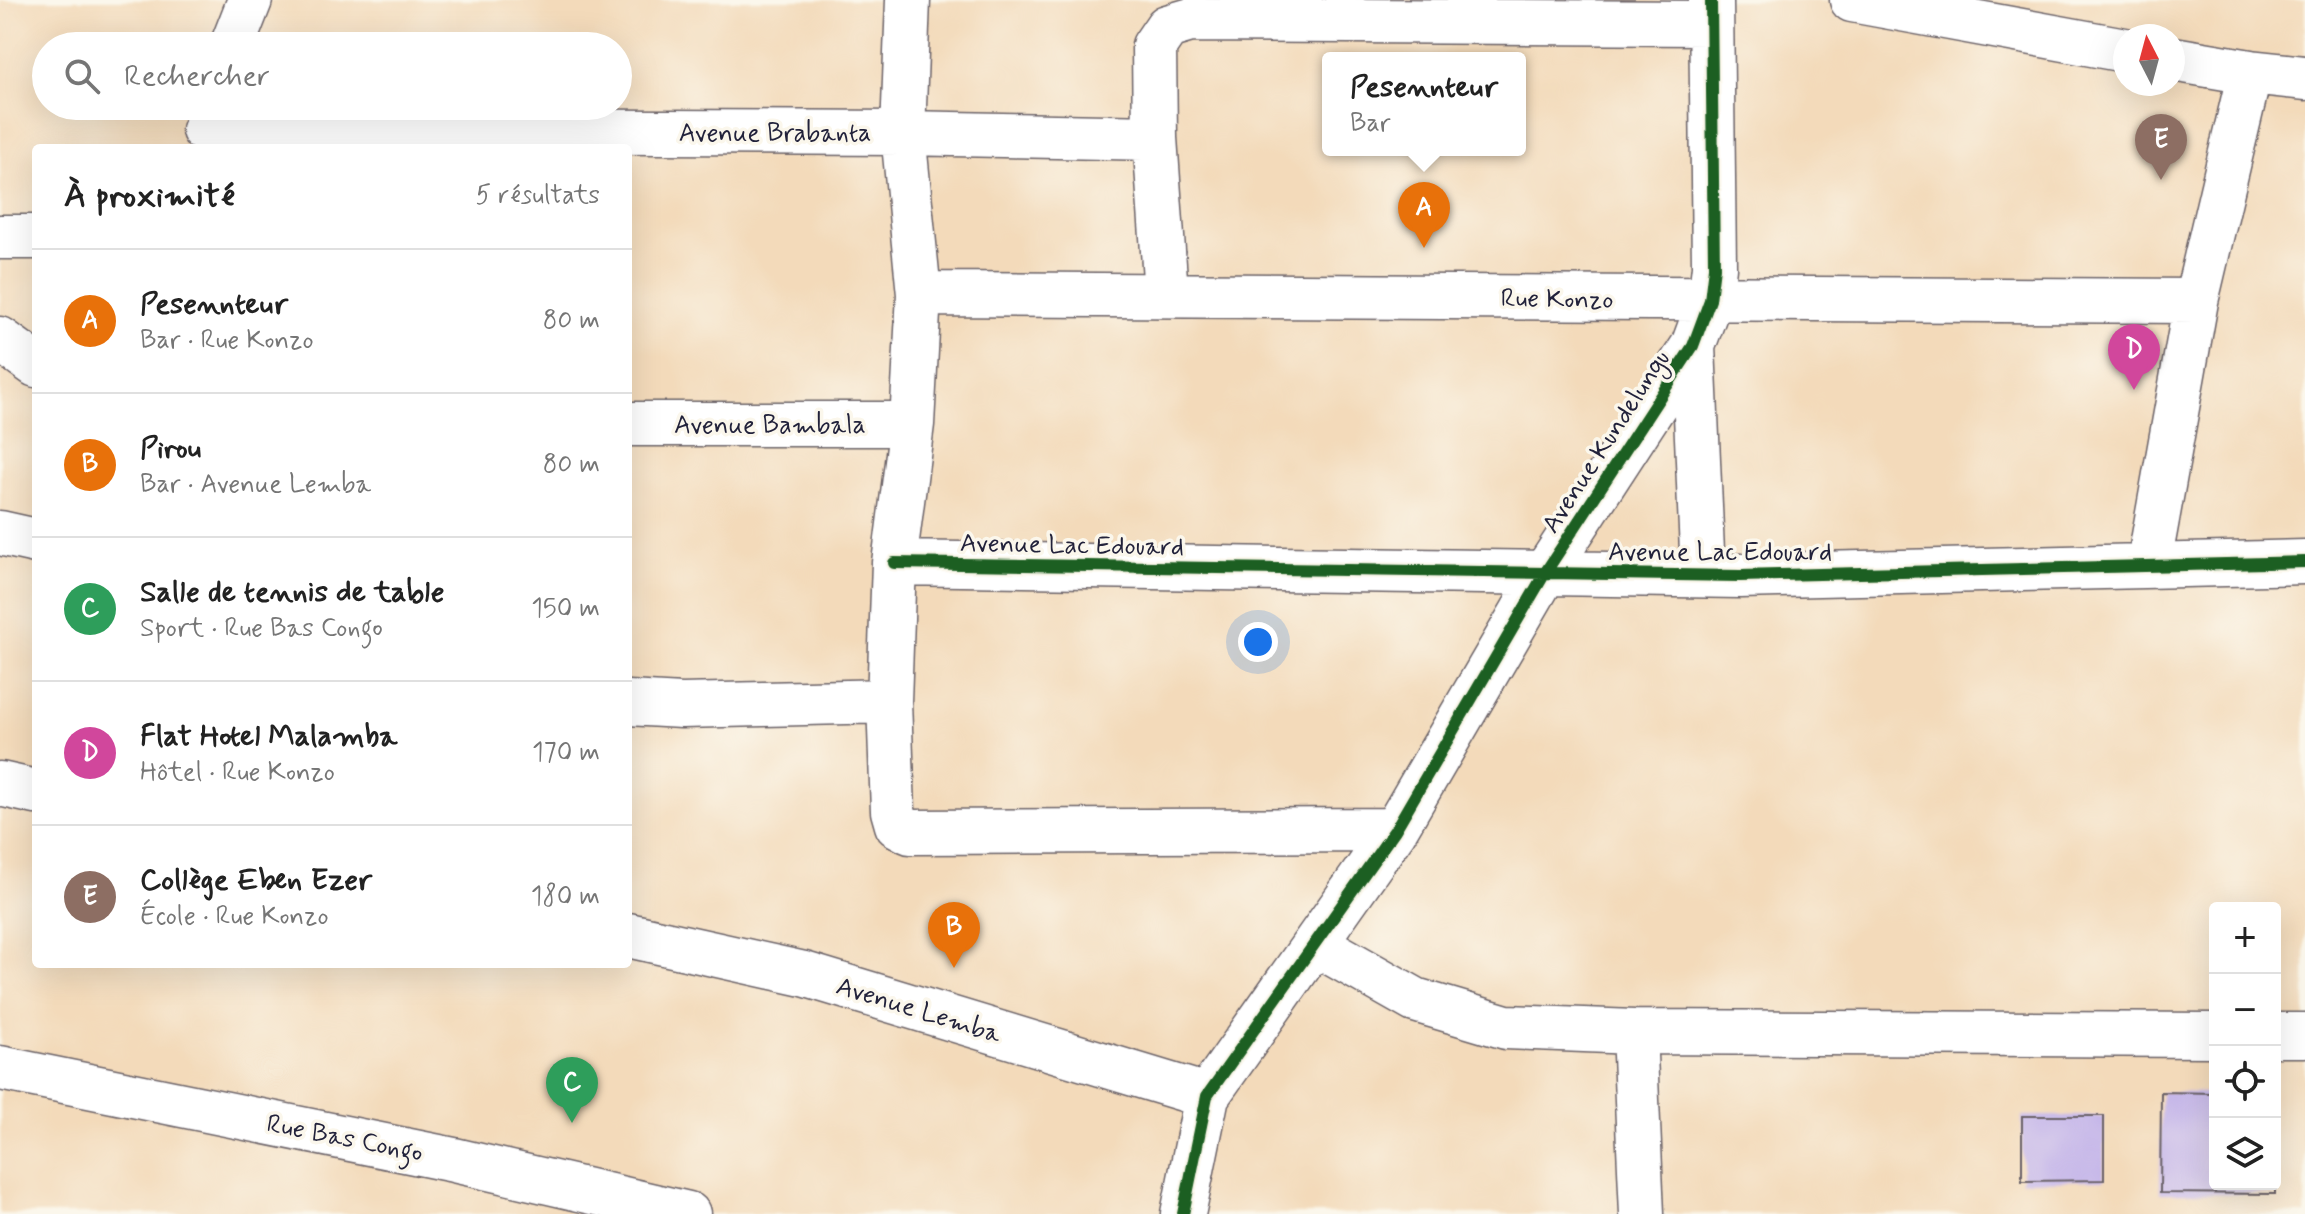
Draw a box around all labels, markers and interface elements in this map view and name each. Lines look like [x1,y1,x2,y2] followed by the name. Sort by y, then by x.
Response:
[2113,24,2185,96] north arrow
[32,32,632,120] search box
[1322,52,1526,156] popup
[60,54,104,98] icon: search
[124,57,270,96] text: Rechercher
[1350,68,1498,107] text: Pesennteur
[1350,107,1391,141] text: Bar
[2135,114,2187,180] pin: E
[679,117,871,151] street label: Avenue Brabanta
[64,174,235,219] text: À proximité
[476,179,600,213] text: 5 résultats
[1398,182,1450,248] pin: A
[1500,282,1614,318] street label: Rue Konzo
[140,285,288,324] text: Pesennteur
[81,304,99,338] text: A
[543,304,600,338] text: 80 m
[140,324,314,358] text: Bar · Rue Konzo
[2108,324,2160,390] pin: D
[1535,344,1680,541] street label: Avenue Kundelungu
[674,409,866,443] street label: Avenue Bambala
[140,429,201,468] text: Pirou
[82,448,98,482] text: B
[543,448,600,482] text: 80 m
[140,468,371,502] text: Bar · Avenue Lemba
[960,527,1184,565] street label: Avenue Lac Edouard
[1608,536,1832,570] street label: Avenue Lac Edouard
[140,573,445,612] text: Salle de tennis de table
[81,592,99,626] text: C
[531,592,600,626] text: 150 m
[140,612,383,646] text: Sport · Rue Bas Congo
[1238,622,1278,662] your location
[140,717,397,756] text: Flat Hotel Malamba
[81,736,99,770] text: D
[532,736,600,770] text: 170 m
[140,756,335,790] text: Hôtel · Rue Konzo
[140,861,372,900] text: Collège Eben Ezer
[82,880,98,914] text: E
[531,880,600,914] text: 180 m
[140,900,329,934] text: École · Rue Konzo
[928,902,980,968] pin: B
[2209,902,2281,1190] map controls
[2209,902,2281,974] button: +
[832,970,1005,1052] street label: Avenue Lemba
[2209,974,2281,1046] button: −
[2209,1046,2281,1118] button: locate
[546,1057,598,1123] pin: C
[263,1107,426,1174] street label: Rue Bas Congo
[2209,1118,2281,1190] button: layers

